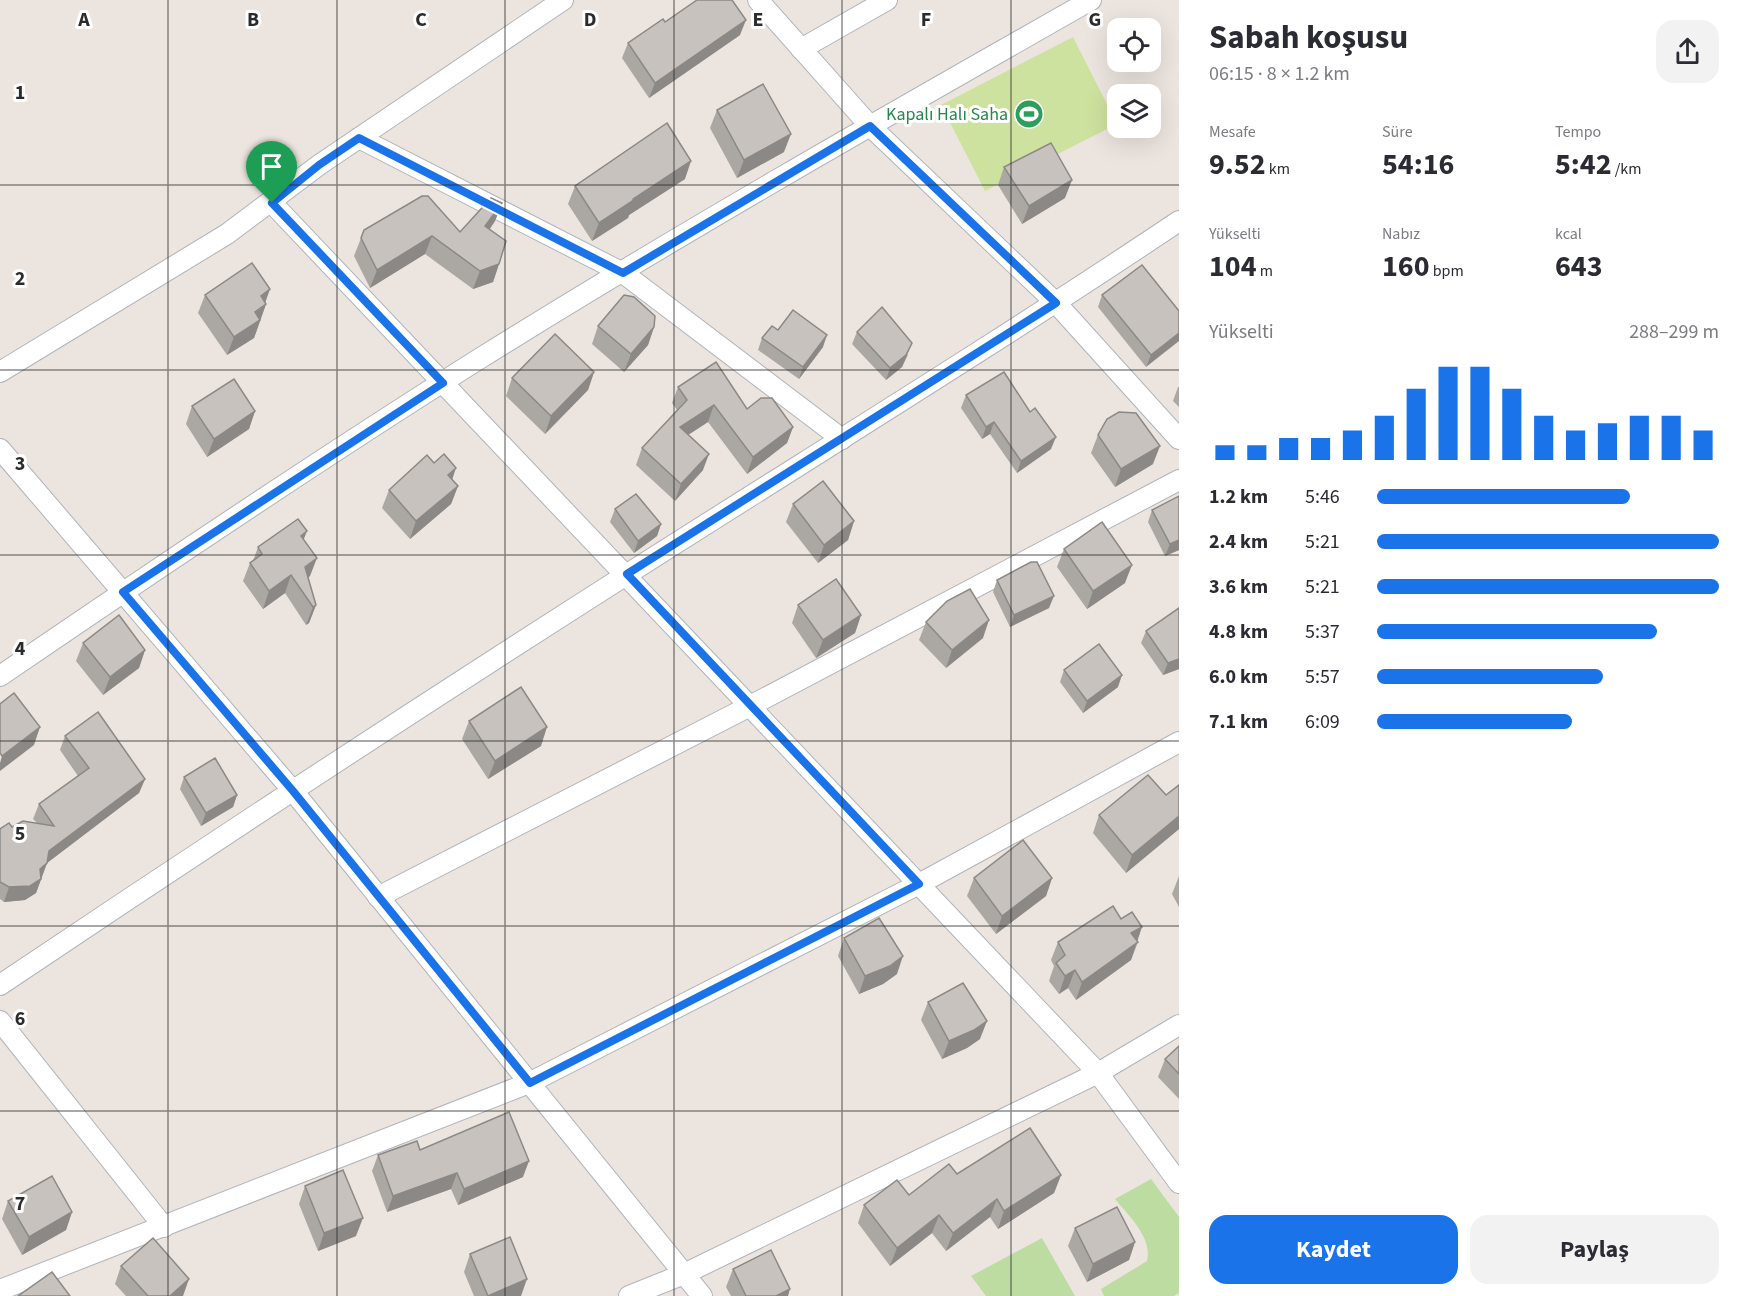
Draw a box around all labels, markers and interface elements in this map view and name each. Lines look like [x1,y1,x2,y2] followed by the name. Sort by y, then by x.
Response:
[77,6,90,34] text: A
[247,6,259,34] text: B
[415,6,427,34] text: C
[584,6,596,34] text: D
[753,6,763,34] text: E
[921,6,931,34] text: F
[1089,6,1101,34] text: G
[1209,14,1408,61] text: Sabah koşusu
[1107,18,1161,138] map controls
[1107,18,1161,72] button: locate
[1656,20,1719,83] button: share
[1209,60,1350,88] text: 06:15 · 8 × 1.2 km
[15,79,25,107] text: 1
[1107,84,1161,138] button: layers
[1013,98,1045,130] sports icon: Kapalı Halı Saha
[886,102,1008,127] place label: Kapalı Halı Saha
[1209,121,1256,143] text: Mesafe
[1382,121,1413,143] text: Süre
[1555,121,1601,143] text: Tempo
[246,141,297,203] pin
[1209,143,1266,186] text: 9.52
[1382,143,1454,186] text: 54:16
[1555,143,1612,186] text: 5:42
[255,150,288,183] icon: arrive
[1266,158,1290,180] text: km
[1612,158,1642,180] text: /km
[1209,223,1261,245] text: Yükselti
[1382,223,1420,245] text: Nabız
[1555,223,1582,245] text: kcal
[1209,245,1257,288] text: 104
[1382,245,1430,288] text: 160
[1555,245,1603,288] text: 643
[1257,260,1273,282] text: m
[1430,260,1464,282] text: bpm
[15,265,25,293] text: 2
[1209,318,1274,346] text: Yükselti
[1629,318,1719,346] text: 288–299 m
[15,450,25,478] text: 3
[1209,483,1268,511] text: 1.2 km
[1305,483,1340,511] text: 5:46
[1209,528,1268,556] text: 2.4 km
[1305,528,1340,556] text: 5:21
[1209,573,1268,601] text: 3.6 km
[1305,573,1340,601] text: 5:21
[1209,618,1268,646] text: 4.8 km
[1305,618,1340,646] text: 5:37
[15,635,26,663] text: 4
[1209,663,1268,691] text: 6.0 km
[1305,663,1340,691] text: 5:57
[1209,708,1268,736] text: 7.1 km
[1305,708,1340,736] text: 6:09
[15,820,25,848] text: 5
[15,1005,25,1033] text: 6
[15,1190,25,1218] text: 7
[1209,1215,1458,1284] button: Kaydet
[1470,1215,1719,1284] button: Paylaş

